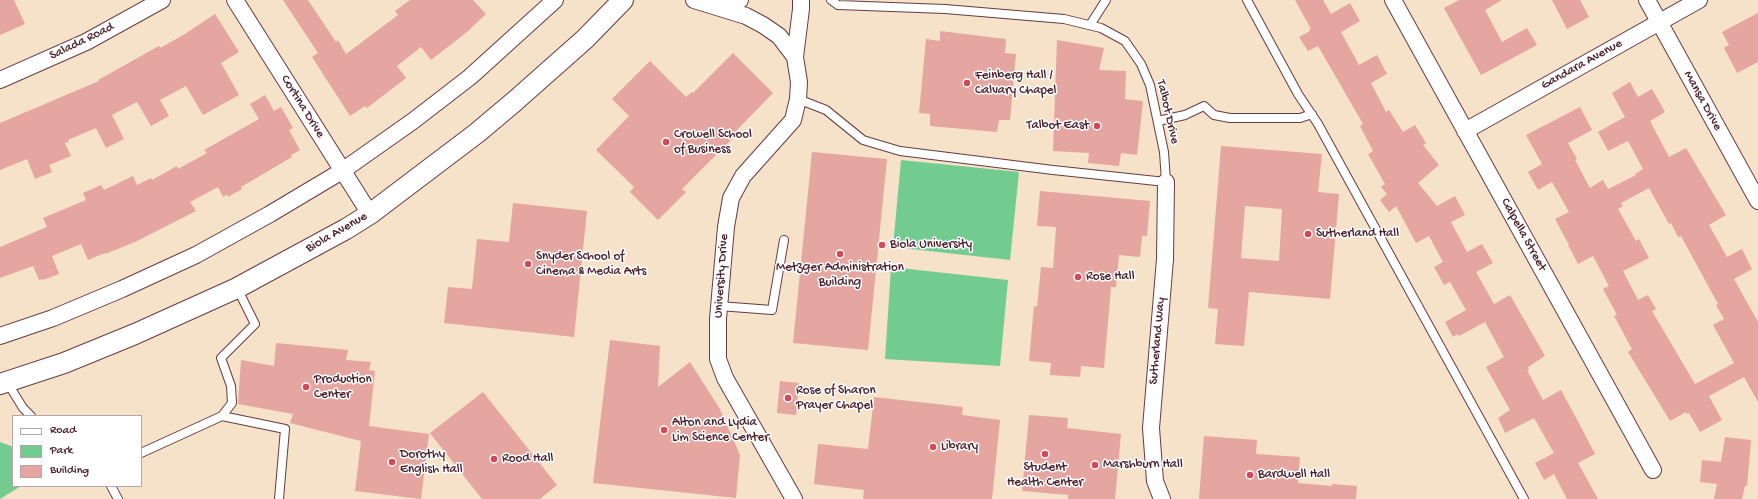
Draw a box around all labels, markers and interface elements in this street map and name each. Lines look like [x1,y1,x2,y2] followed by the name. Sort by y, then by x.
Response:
[47,20,117,64] street label: Salada Road
[1539,36,1625,94] street label: Gandara Avenue
[975,68,1056,99] place label: Feinberg Hall / Calvary Chapel
[1679,68,1725,134] street label: Mansa Drive
[276,73,328,141] street label: Cortina Drive
[962,78,972,88] marker: Feinberg Hall / Calvary Chapel
[1152,78,1182,146] street label: Talbot Drive
[1027,118,1089,134] place label: Talbot East
[1092,121,1102,131] marker: Talbot East
[674,127,752,158] place label: Crowell School of Business
[661,137,671,147] marker: Crowell School of Business
[1497,196,1549,274] street label: Calpella Street
[303,209,371,257] street label: Biola Avenue
[1316,226,1399,242] place label: Sutherland Hall
[1303,229,1313,239] marker: Sutherland Hall
[711,233,733,319] street label: University Drive
[890,237,972,253] place label: Biola University
[877,240,887,250] marker: Biola University
[536,249,646,280] place label: Snyder School of Cinema & Media Arts
[835,249,845,259] marker: Metzger Administration Building
[523,259,533,269] marker: Snyder School of Cinema & Media Arts
[776,260,904,291] place label: Metzger Administration Building
[1086,269,1134,285] place label: Rose Hall
[1073,272,1083,282] marker: Rose Hall
[1146,297,1170,385] street label: Sutherland Way
[314,372,372,403] place label: Production Center
[301,382,311,392] marker: Production Center
[796,383,876,414] place label: Rose of Sharon Prayer Chapel
[783,393,793,403] marker: Rose of Sharon Prayer Chapel
[12,415,142,487] legend
[672,415,769,446] place label: Alton and Lydia Lim Science Center
[50,424,76,438] text: Road
[659,425,669,435] marker: Alton and Lydia Lim Science Center
[941,439,978,455] place label: Library
[928,442,938,452] marker: Library
[50,444,73,458] text: Park
[400,447,463,478] place label: Dorothy English Hall
[1040,449,1050,459] marker: Student Health Center
[502,451,553,467] place label: Rood Hall
[489,454,499,464] marker: Rood Hall
[387,457,397,467] marker: Dorothy English Hall
[1103,457,1183,473] place label: Marshburn Hall
[1007,460,1083,491] place label: Student Health Center
[1090,460,1100,470] marker: Marshburn Hall
[50,464,89,478] text: Building
[1258,467,1330,483] place label: Bardwell Hall
[1245,470,1255,480] marker: Bardwell Hall

